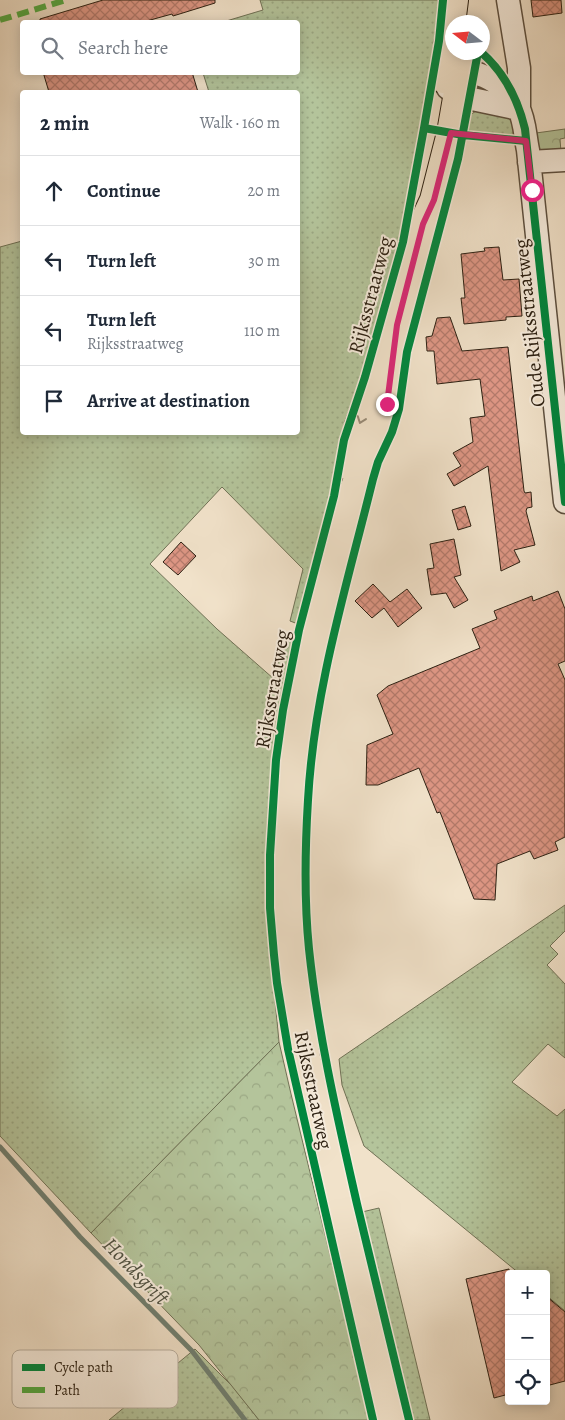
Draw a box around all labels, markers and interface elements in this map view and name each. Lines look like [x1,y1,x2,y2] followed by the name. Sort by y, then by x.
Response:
[445,15,490,60] north arrow
[20,20,300,75] search box
[38,34,66,62] icon: search
[78,35,168,61] text: Search here
[40,109,89,137] text: 2 min
[200,112,280,134] text: Walk · 160 m
[40,177,68,205] icon: ahead
[87,178,161,204] text: Continue
[521,179,544,202] route start
[247,180,280,202] text: 20 m
[342,233,399,357] street label: Rijksstraatweg
[507,238,552,408] street label: Oude Rijksstraatweg
[40,247,68,275] icon: left
[87,248,156,274] text: Turn left
[248,250,280,272] text: 30 m
[87,307,156,333] text: Turn left
[40,317,68,345] icon: left
[244,320,280,342] text: 110 m
[87,333,183,355] text: Rijksstraatweg
[40,387,68,415] icon: arrive
[87,388,250,414] text: Arrive at destination
[376,393,399,416] route end
[357,415,367,424] one-way arrow
[249,627,296,751] street label: Rijksstraatweg
[288,1028,339,1152] street label: Rijksstraatweg
[97,1231,176,1312] water label: Hondsgrift
[505,1270,550,1405] map controls
[505,1270,550,1315] button: +
[505,1315,550,1360] button: −
[12,1350,178,1408] legend
[54,1358,114,1377] text: Cycle path
[505,1360,550,1405] button: locate
[54,1381,81,1400] text: Path

